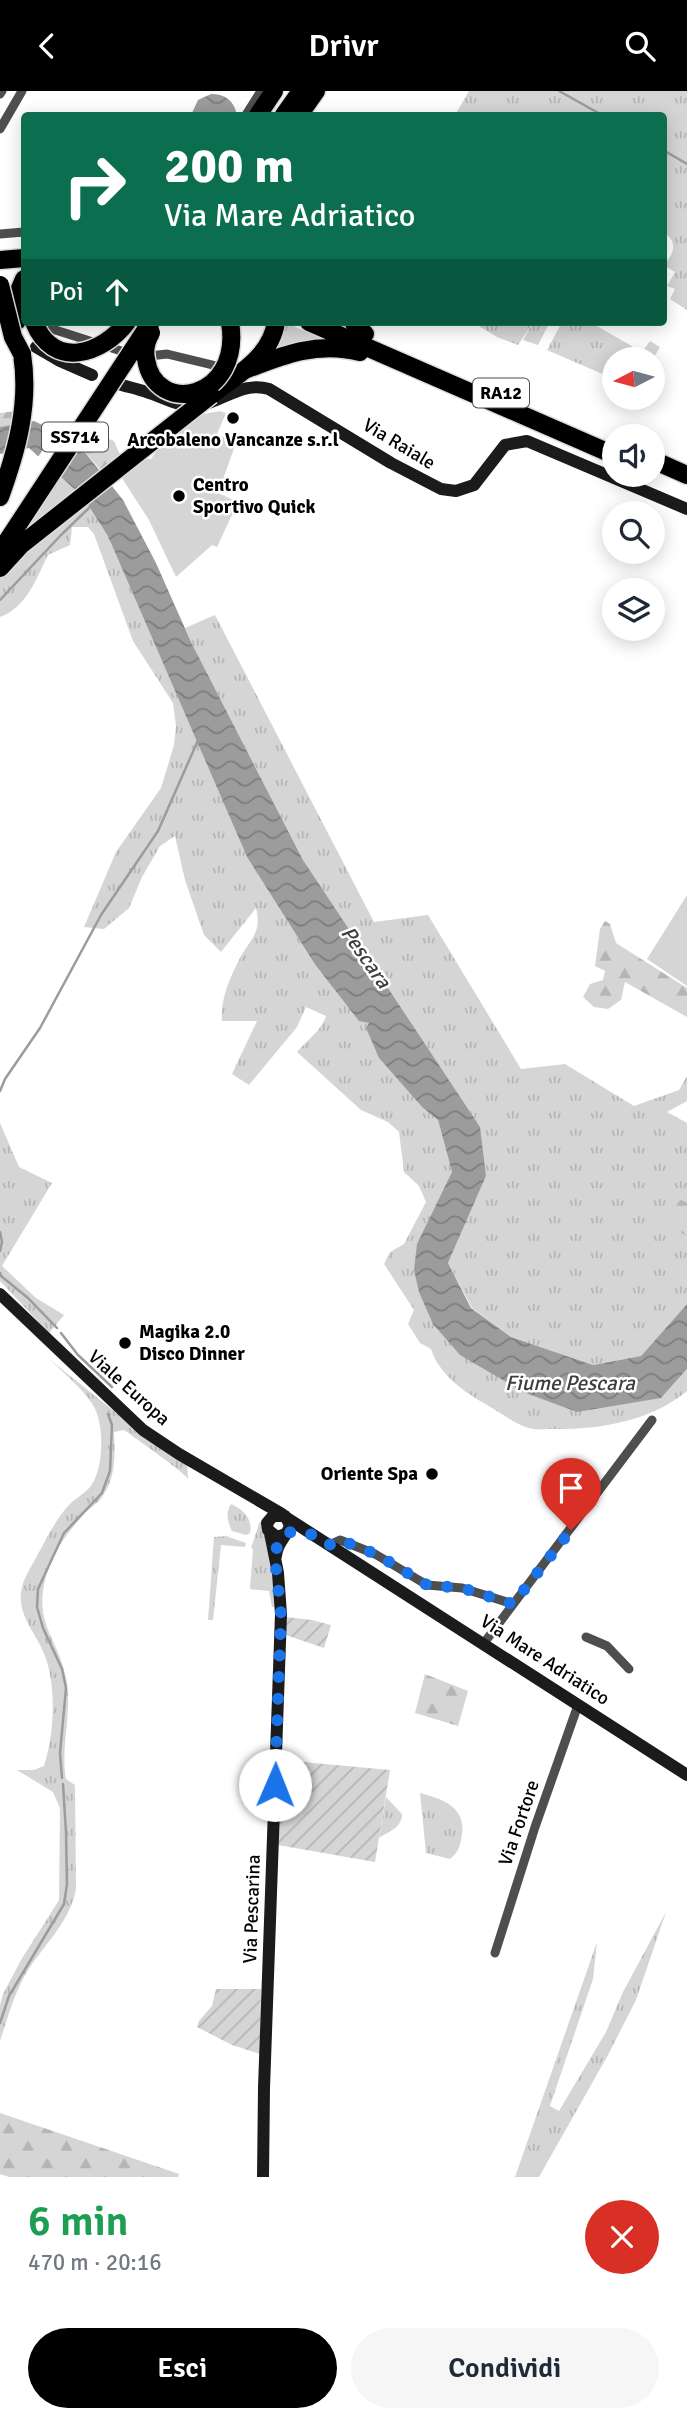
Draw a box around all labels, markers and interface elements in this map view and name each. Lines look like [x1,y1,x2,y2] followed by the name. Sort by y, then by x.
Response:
[308,26,379,65] text: Drivr
[28,27,66,65] icon: back
[621,27,659,65] icon: search
[164,136,294,196] text: 200 m
[49,140,140,231] icon: right
[164,196,415,235] text: Via Mare Adriatico
[98,273,136,311] icon: ahead
[49,276,84,308] text: Poi
[602,347,665,409] north arrow
[602,347,665,641] map controls
[473,379,529,407] road number: RA12
[225,410,241,426] marker: Arcobaleno Vancanze s.r.l
[358,413,440,475] street label: Via Raiale
[42,423,108,451] road number: SS714
[602,424,665,487] button: sound
[127,428,339,452] place label: Arcobaleno Vancanze s.r.l
[193,473,315,519] place label: Centro Sportivo Quick
[171,488,187,504] marker: Centro Sportivo Quick
[602,501,665,564] button: search
[602,578,665,641] button: layers
[335,921,397,994] water label: Pescara
[139,1320,245,1366] place label: Magika 2.0 Disco Dinner
[117,1335,133,1351] marker: Magika 2.0 Disco Dinner
[83,1345,175,1431] street label: Viale Europa
[505,1370,636,1396] water label: Fiume Pescara
[541,1458,601,1530] pin
[321,1462,418,1486] place label: Oriente Spa
[424,1466,440,1482] marker: Oriente Spa
[552,1469,590,1507] icon: arrive
[476,1609,614,1711] street label: Via Mare Adriatico
[238,1748,312,1822] position arrow
[493,1777,545,1869] street label: Via Fortore
[238,1854,266,1964] street label: Via Pescarina
[28,2196,129,2247] text: 6 min
[585,2200,659,2274] button: close
[28,2248,162,2277] text: 470 m · 20:16
[28,2328,337,2408] button: Esci
[351,2328,659,2408] button: Condividi

